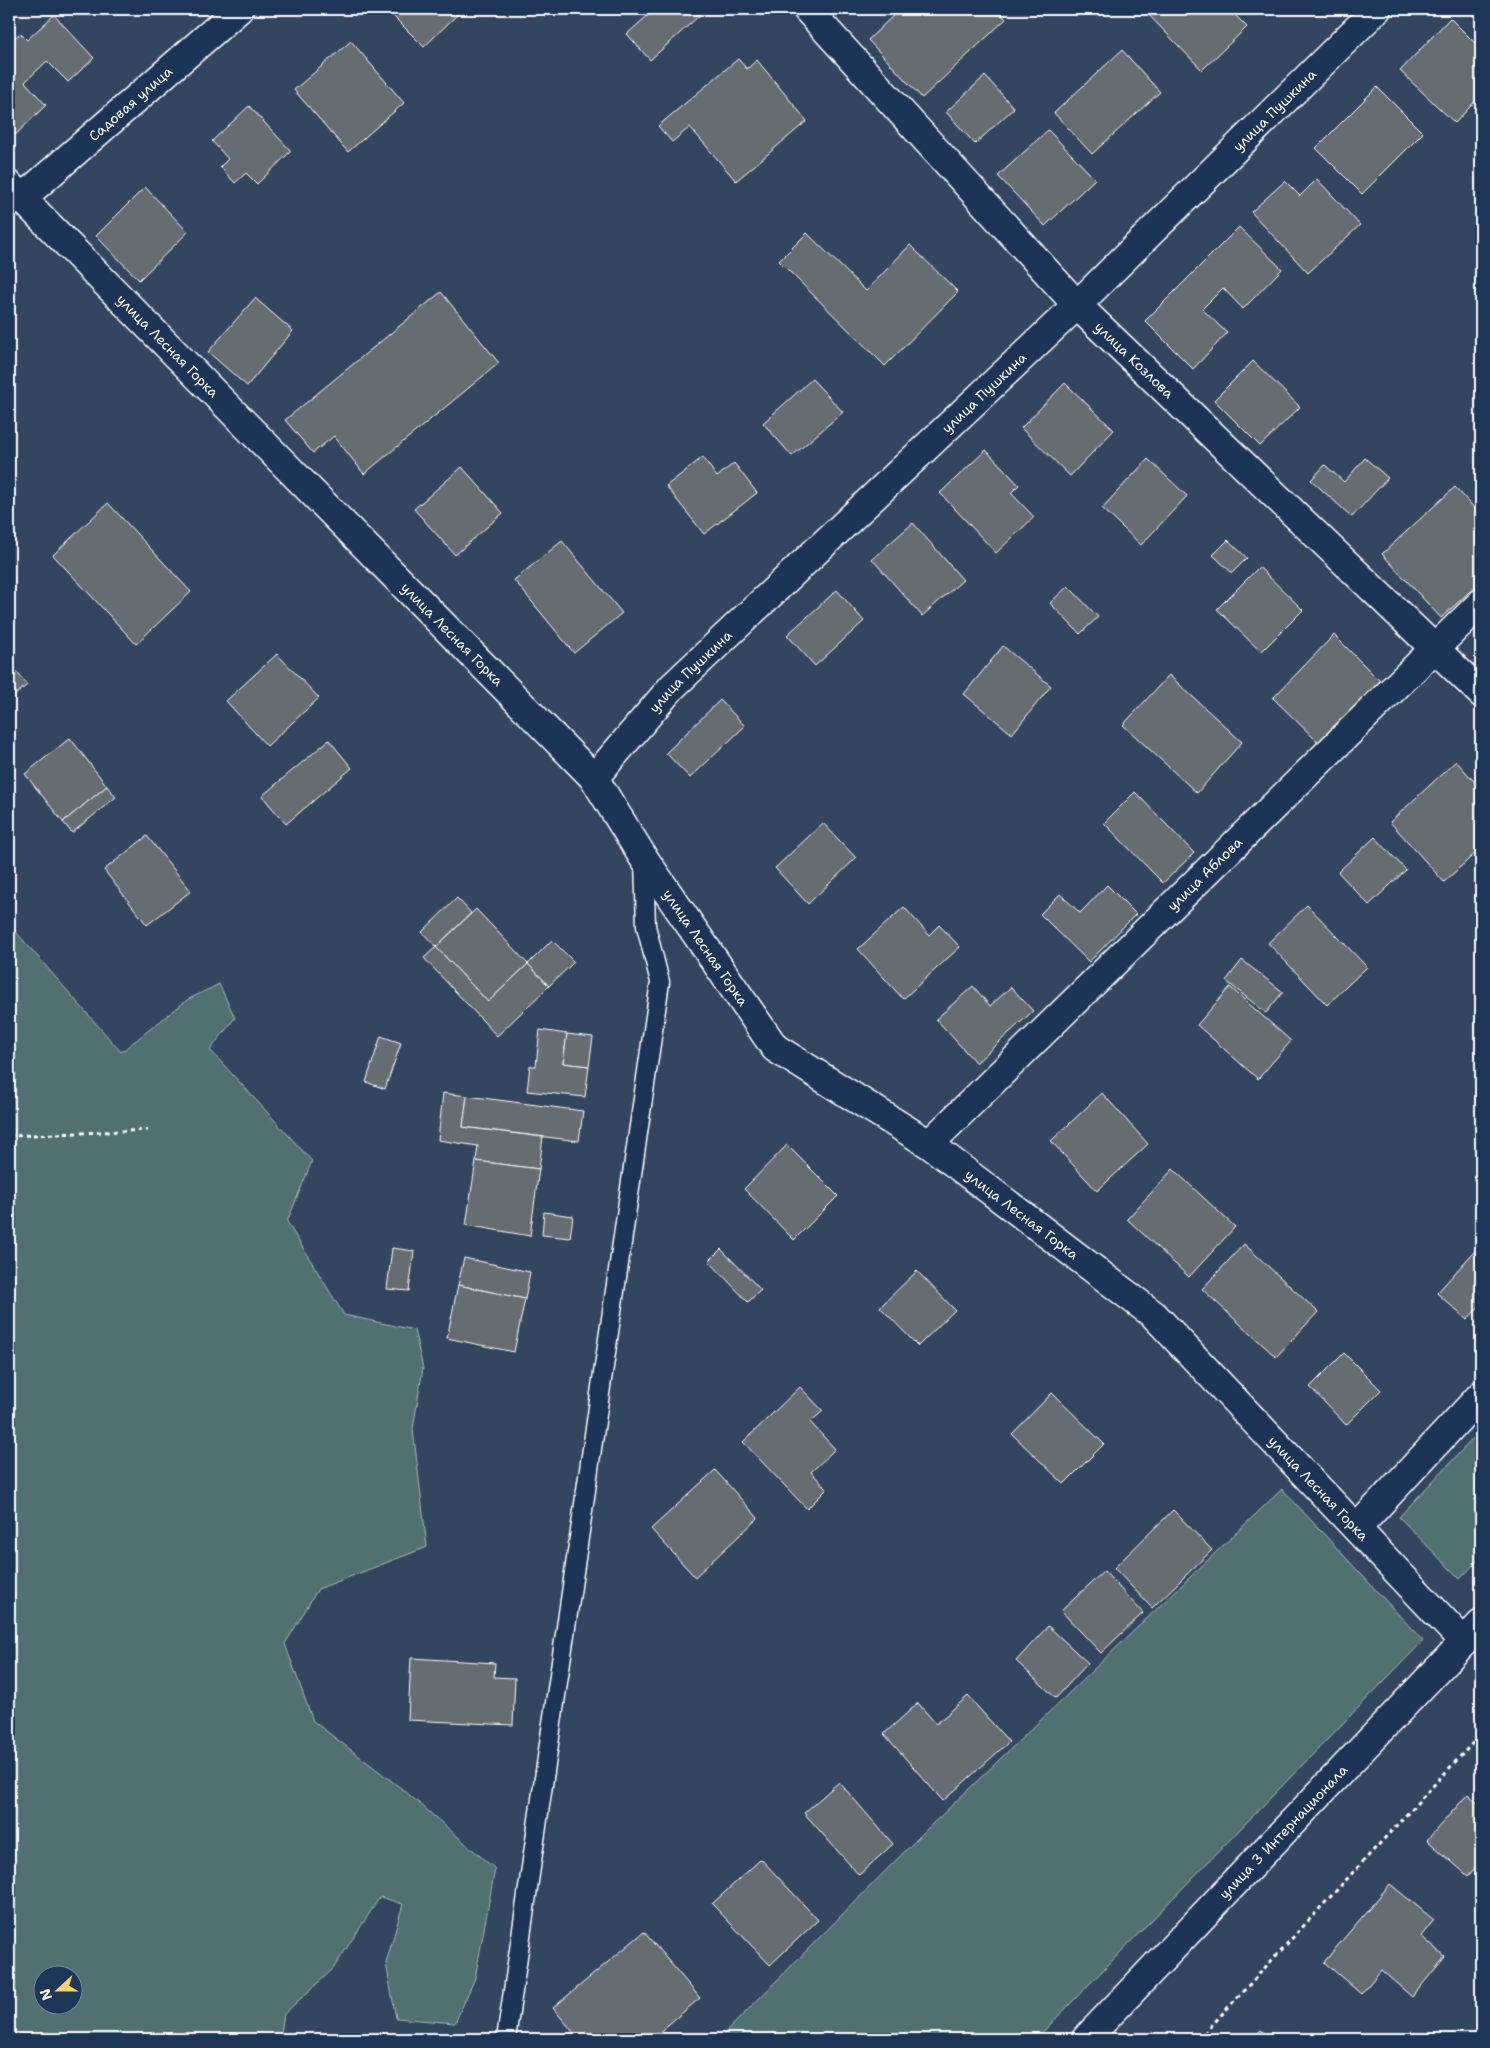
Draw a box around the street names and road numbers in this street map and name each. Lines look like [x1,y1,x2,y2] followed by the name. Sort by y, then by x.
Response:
[85,62,176,145] street label: Садовая улица
[1229,65,1320,155] street label: улица Пушкина
[113,290,223,402] street label: улица Лесная Горка
[1091,318,1178,402] street label: улица Козлова
[938,348,1031,437] street label: улица Пушкина
[397,579,507,690] street label: улица Лесная Горка
[645,626,736,716] street label: улица Пушкина
[1163,833,1246,915] street label: улица Аблова
[659,886,752,1010] street label: улица Лесная Горка
[961,1165,1082,1264] street label: улица Лесная Горка
[1264,1432,1373,1545] street label: улица Лесная Горка
[1215,1761,1351,1903] street label: улица 3 Интернационала

